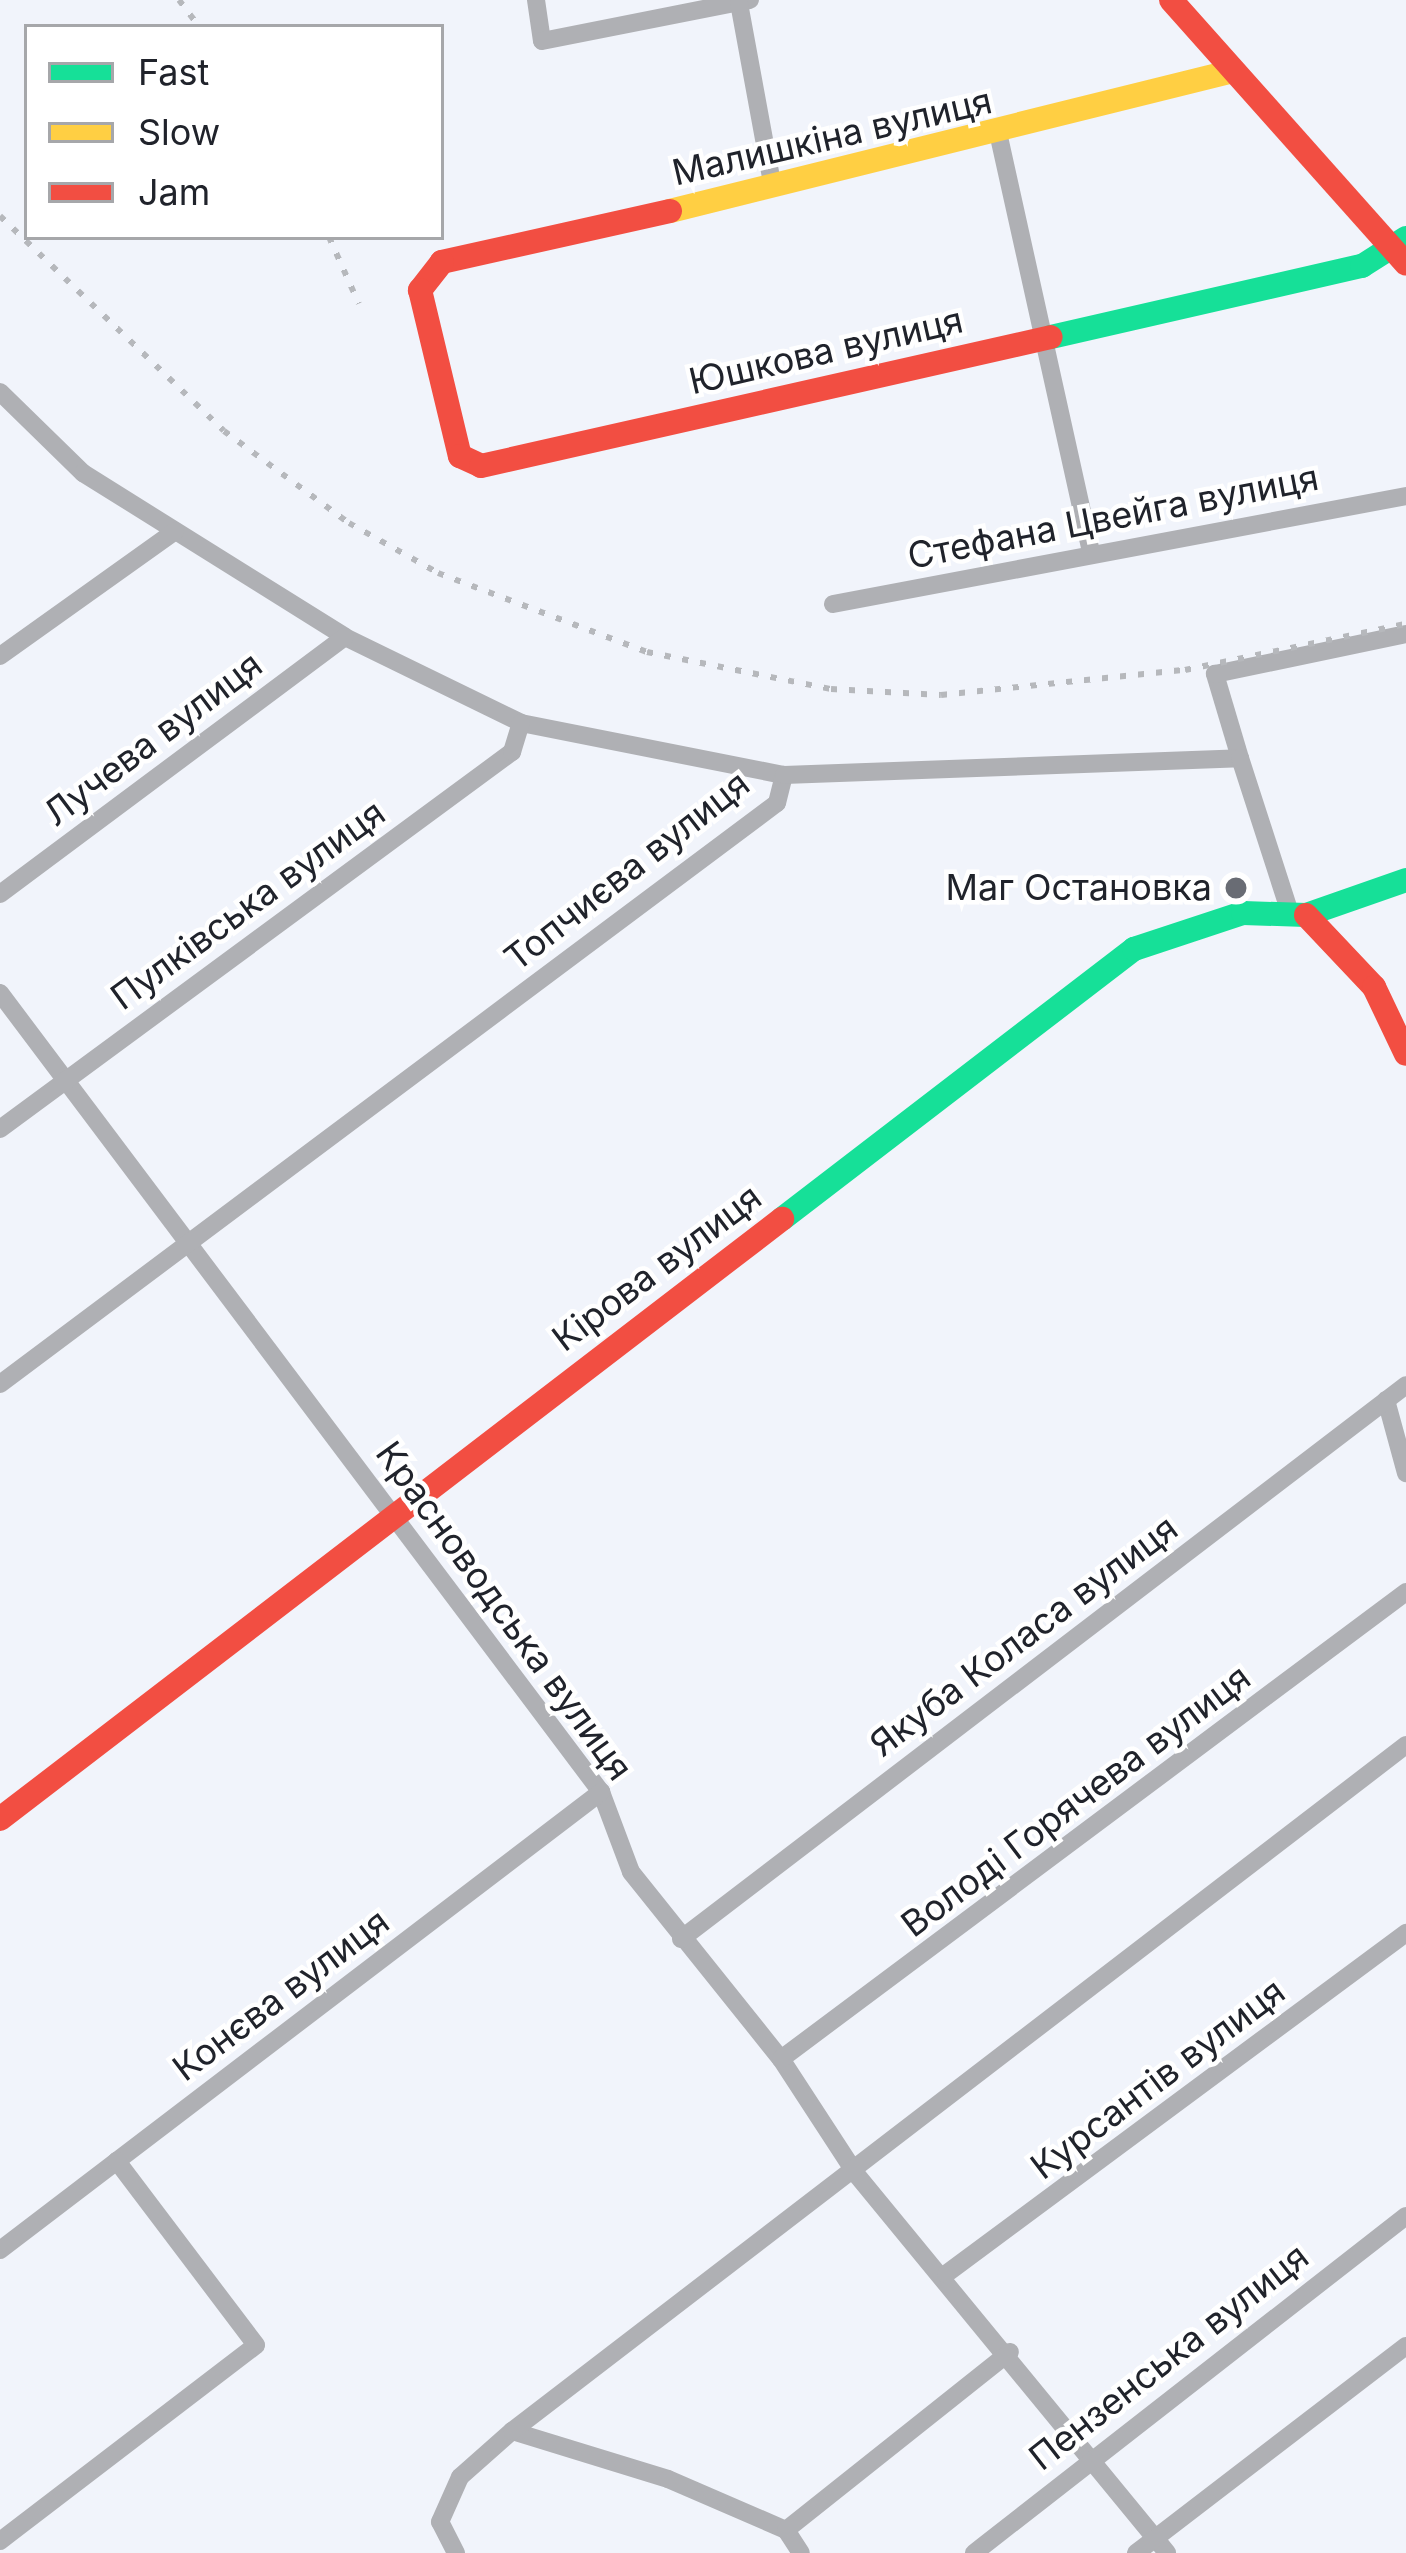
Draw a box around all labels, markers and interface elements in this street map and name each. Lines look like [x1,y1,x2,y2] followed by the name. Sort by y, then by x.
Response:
[24,24,444,240] legend
[138,50,209,94] text: Fast
[668,79,996,195] street label: Малишкіна вулиця
[138,110,220,154] text: Slow
[138,170,210,214] text: Jam
[685,299,967,403] street label: Юшкова вулиця
[904,456,1322,578] street label: Стефана Цвейга вулиця
[35,643,271,835] street label: Лучева вулиця
[496,762,758,980] street label: Топчиєва вулиця
[103,791,393,1019] street label: Пулківська вулиця
[945,866,1212,910] place label: Маг Остановка
[1223,875,1249,901] marker: Маг Остановка
[544,1175,770,1361] street label: Кірова вулиця
[367,1433,641,1789] street label: Красноводська вулиця
[862,1506,1186,1766] street label: Якуба Коласа вулиця
[893,1656,1259,1946] street label: Володі Горячева вулиця
[165,1900,397,2090] street label: Конєва вулиця
[1023,1970,1293,2188] street label: Курсантів вулиця
[1021,2235,1317,2479] street label: Пензенська вулиця

